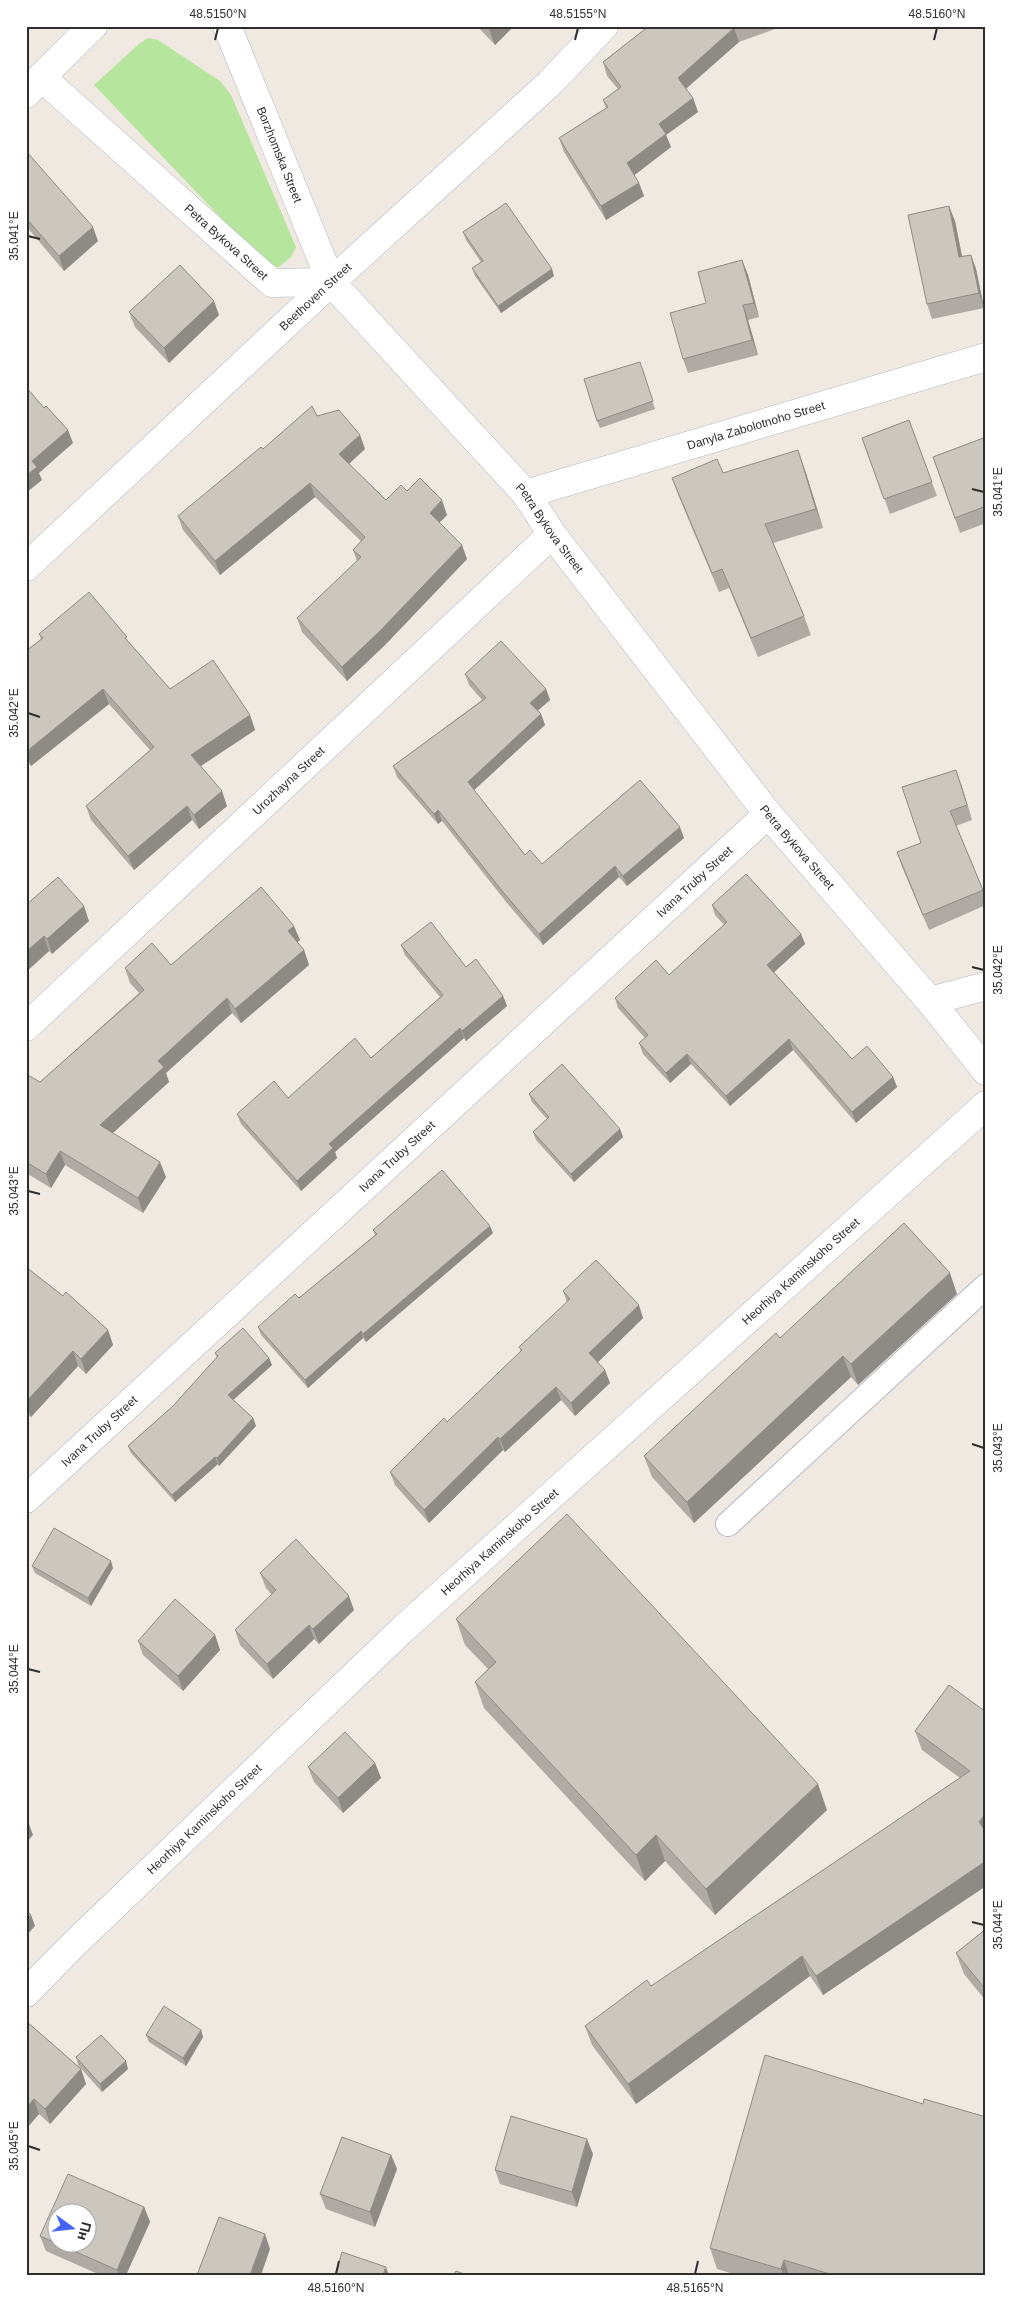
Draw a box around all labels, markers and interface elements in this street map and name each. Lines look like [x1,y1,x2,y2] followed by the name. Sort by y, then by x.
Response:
[190,7,246,21] text: 48.5150°N
[550,7,606,21] text: 48.5155°N
[909,7,965,21] text: 48.5160°N
[254,105,305,205] street label: Borzhomska Street
[182,201,271,283] street label: Petra Bykova Street
[7,211,21,261] text: 35.041°E
[277,260,355,333] street label: Beethoven Street
[685,398,827,453] street label: Danyla Zabolotnoho Street
[991,467,1005,517] text: 35.041°E
[513,480,587,576] street label: Petra Bykova Street
[7,688,21,738] text: 35.042°E
[250,743,328,818] street label: Urozhayna Street
[757,802,838,893] street label: Petra Bykova Street
[654,843,736,920] street label: Ivana Truby Street
[991,945,1005,995] text: 35.042°E
[356,1118,438,1195] street label: Ivana Truby Street
[7,1166,21,1216] text: 35.043°E
[739,1215,863,1328] street label: Heorhiya Kaminskoho Street
[59,1392,141,1470] street label: Ivana Truby Street
[991,1423,1005,1473] text: 35.043°E
[438,1485,562,1598] street label: Heorhiya Kaminskoho Street
[7,1644,21,1694] text: 35.044°E
[144,1761,265,1877] street label: Heorhiya Kaminskoho Street
[991,1900,1005,1950] text: 35.044°E
[7,2121,21,2171] text: 35.045°E
[48,2204,98,2254] north arrow
[74,2220,95,2242] text: Пн
[308,2281,364,2295] text: 48.5160°N
[667,2281,723,2295] text: 48.5165°N

